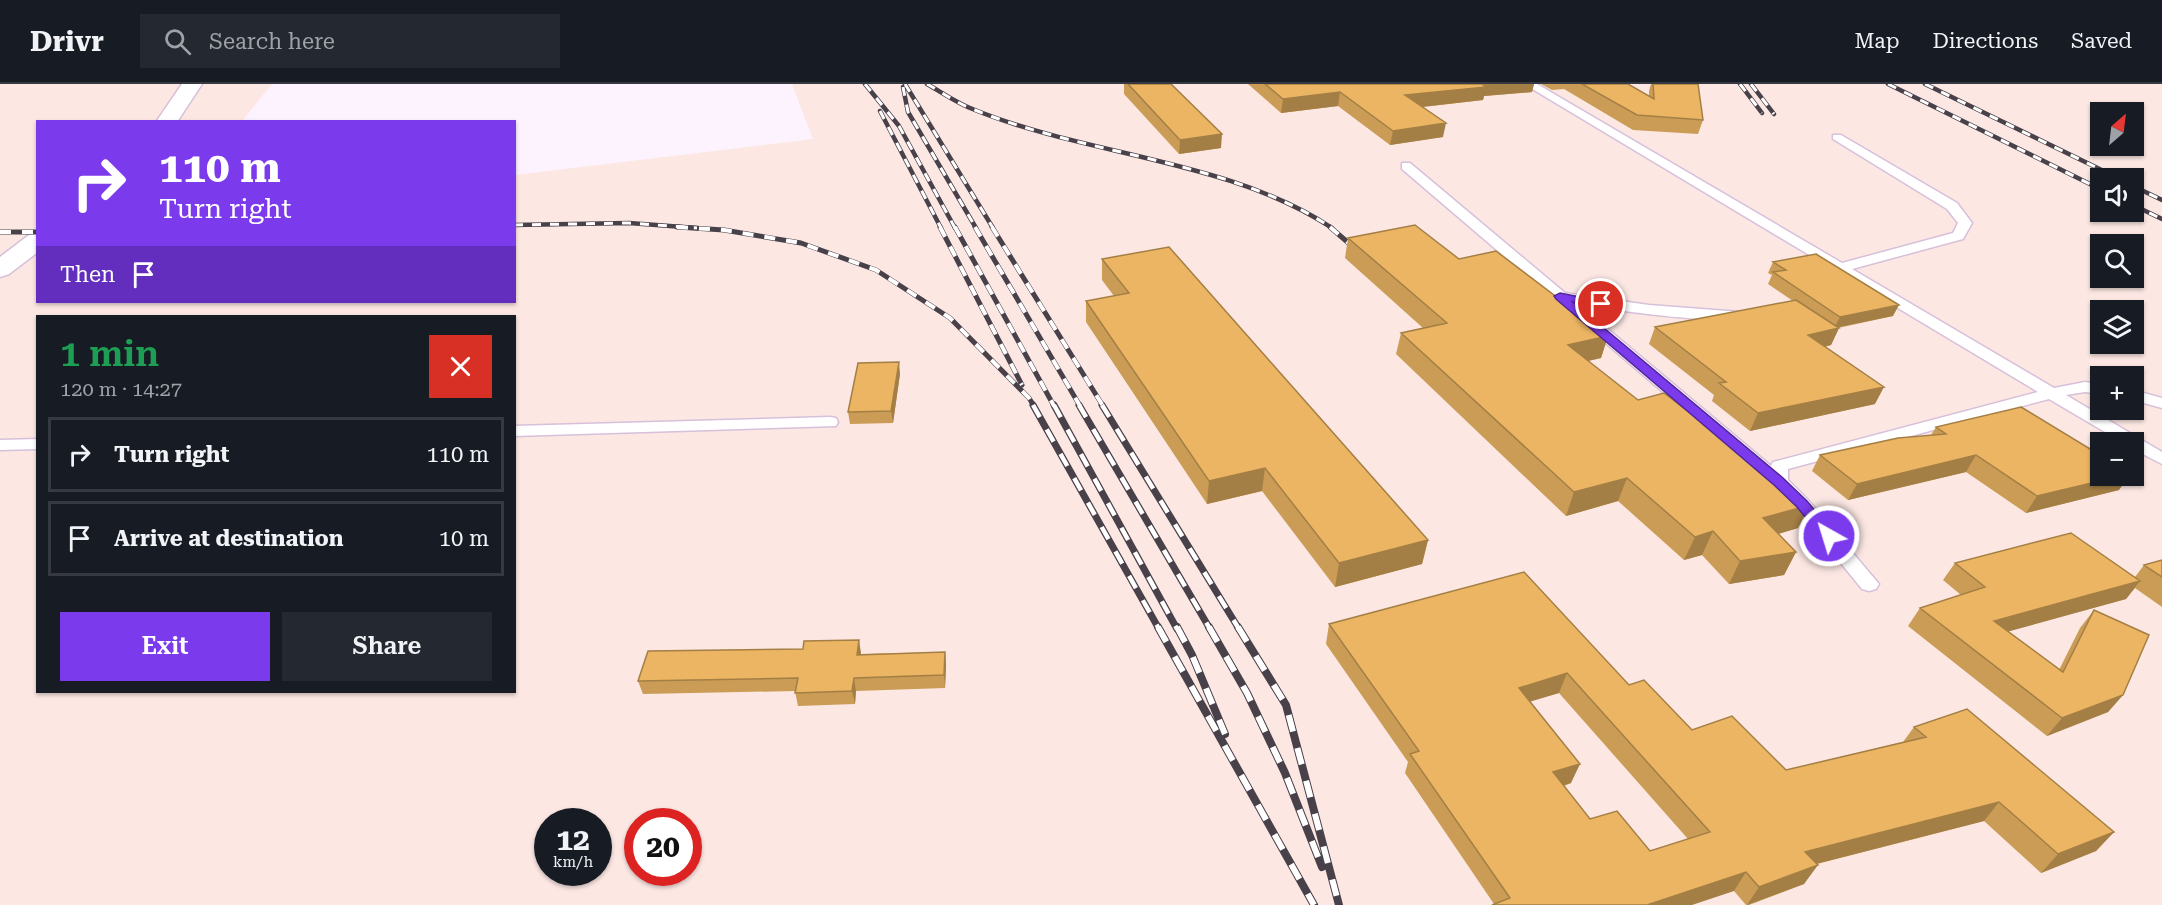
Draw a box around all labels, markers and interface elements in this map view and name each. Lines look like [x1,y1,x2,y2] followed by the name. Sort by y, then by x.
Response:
[140,14,560,68] search box
[30,25,104,58] text: Drivr
[161,25,194,58] icon: search
[209,29,335,54] text: Search here
[1855,29,1899,53] text: Map
[1932,29,2038,53] text: Directions
[2071,29,2132,53] text: Saved
[2090,102,2144,156] north arrow
[2090,102,2144,486] map controls
[159,143,281,192] text: 110 m
[60,144,138,222] icon: right
[2090,168,2144,222] button: sound
[159,193,292,225] text: Turn right
[2090,234,2144,288] button: search
[127,258,160,291] icon: arrive
[60,262,115,287] text: Then
[1575,278,1626,329] pin
[1584,287,1617,320] icon: arrive
[2090,300,2144,354] button: layers
[60,333,159,375] text: 1 min
[429,335,492,398] button: close
[2090,366,2144,420] button: +
[60,377,182,401] text: 120 m · 14:27
[2090,432,2144,486] button: −
[63,438,96,471] icon: right
[114,442,229,467] text: Turn right
[426,442,489,467] text: 110 m
[1797,504,1861,568] position arrow
[63,522,96,555] icon: arrive
[114,526,343,551] text: Arrive at destination
[439,526,489,551] text: 10 m
[60,612,270,681] button: Exit
[282,612,492,681] button: Share
[624,808,702,886] speed limit sign: 20
[556,822,590,857] text: 12
[553,853,593,871] text: km/h

